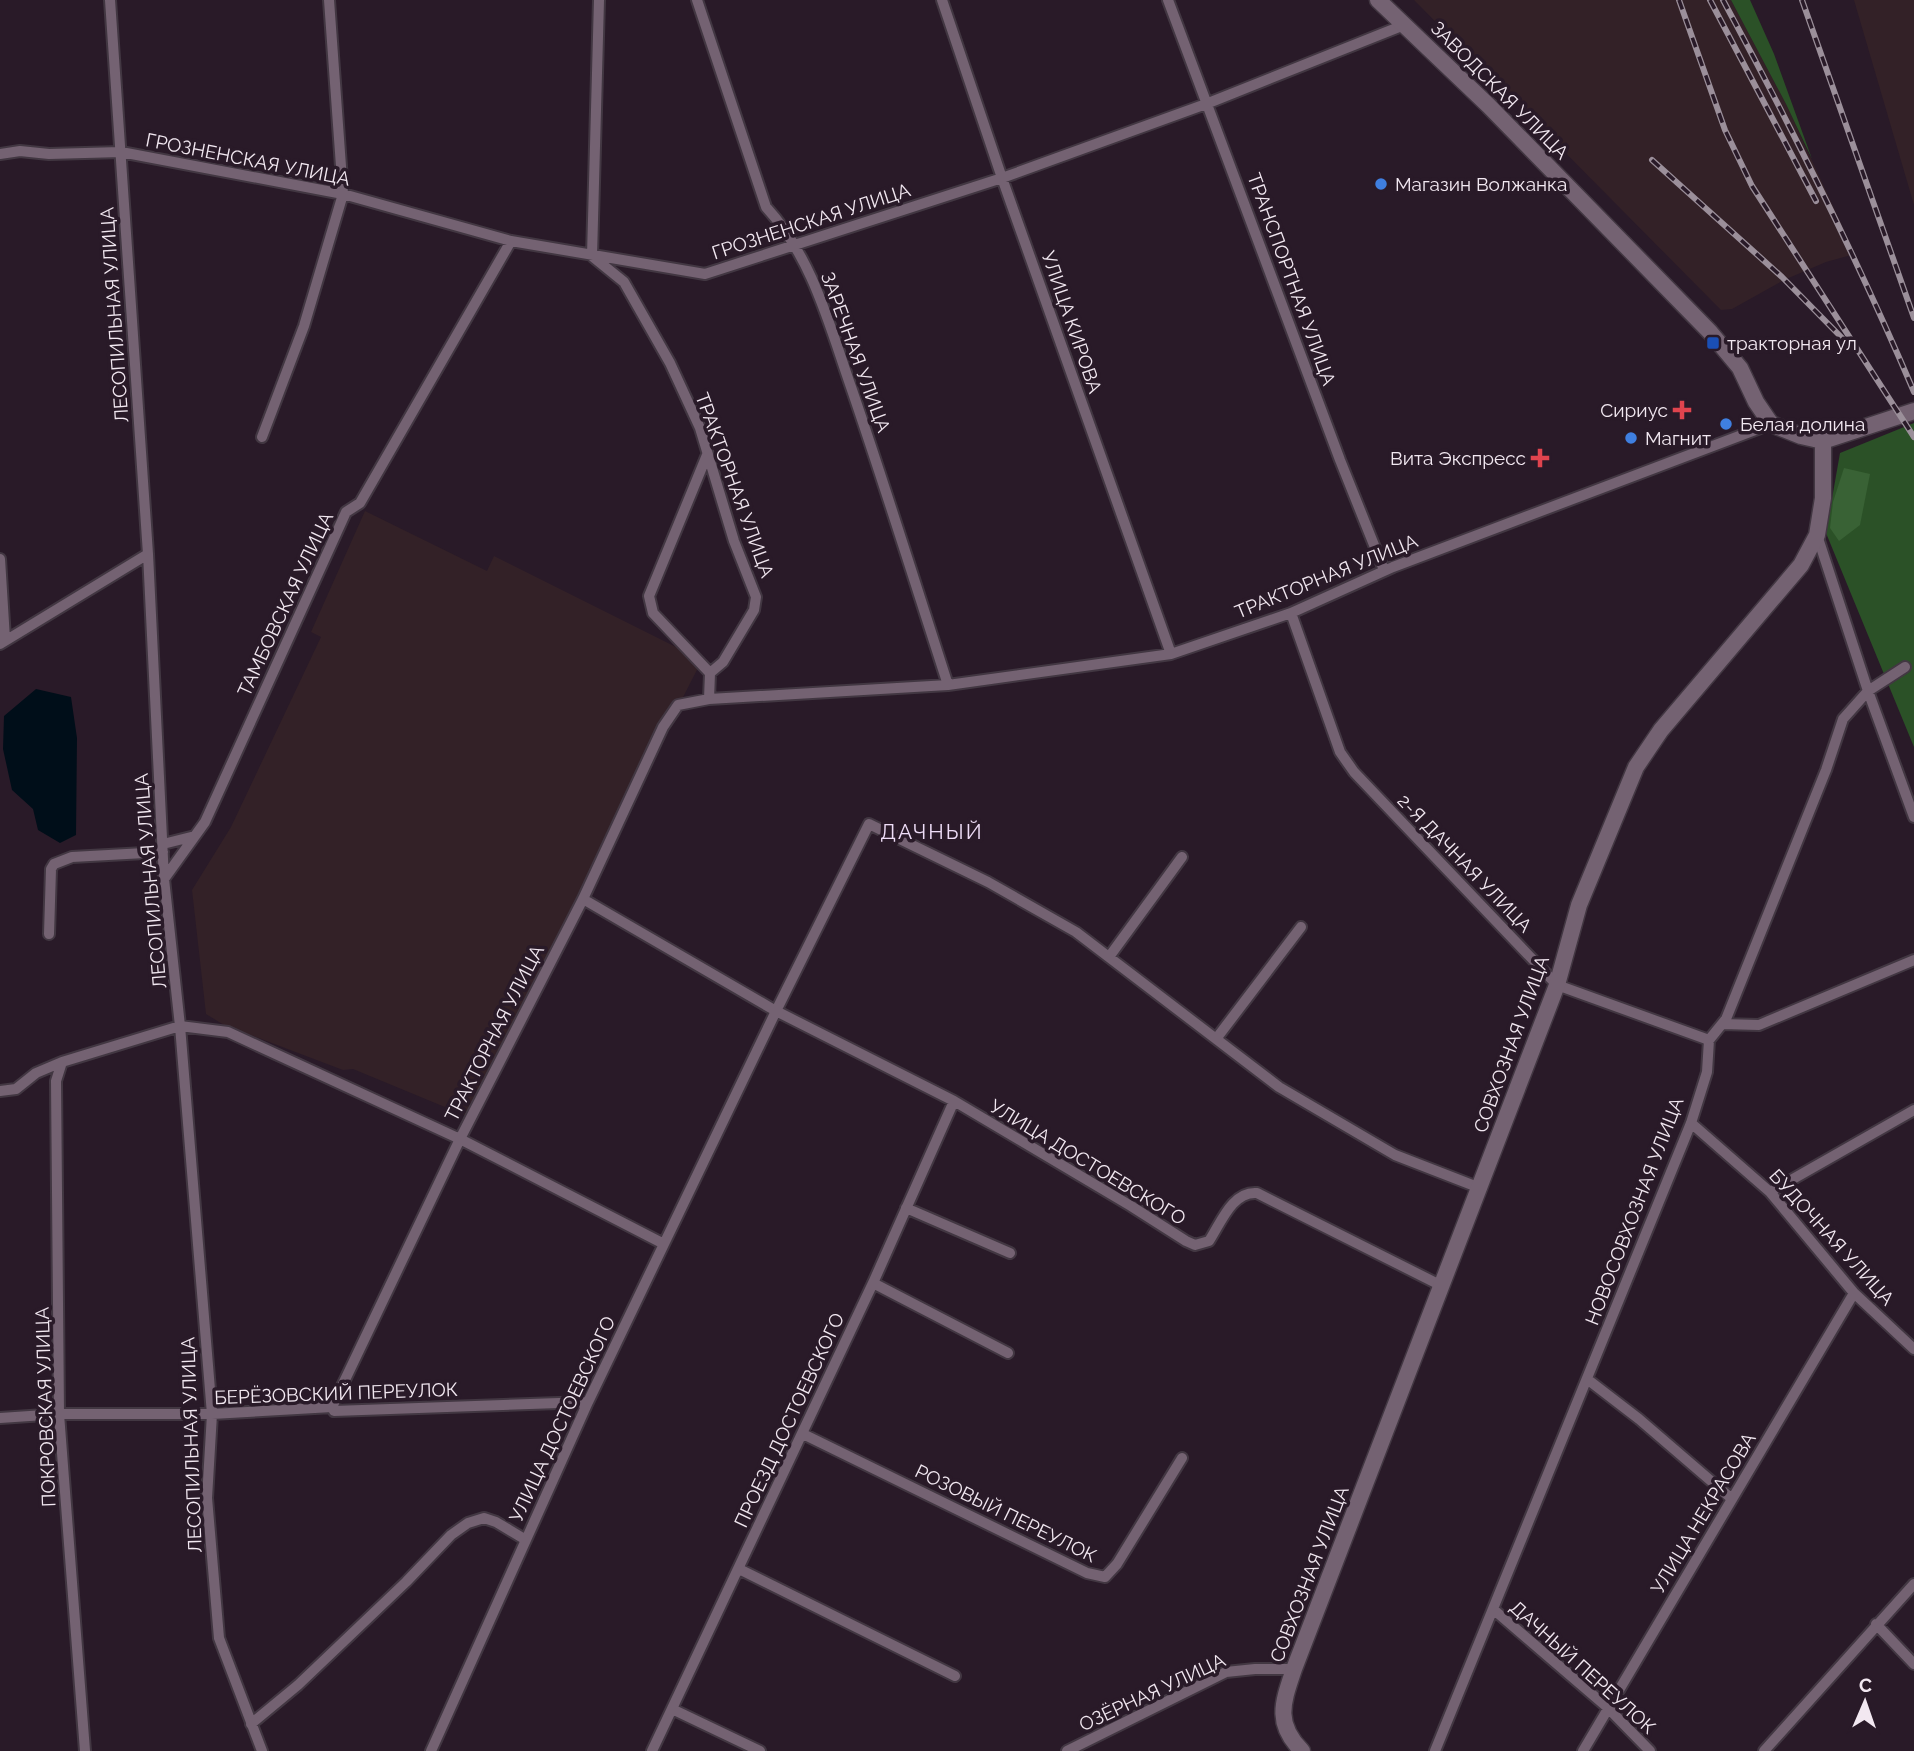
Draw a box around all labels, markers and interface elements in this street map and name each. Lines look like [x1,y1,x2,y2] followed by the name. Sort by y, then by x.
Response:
[1427,17,1574,164] street label: ЗАВОДСКАЯ УЛИЦА
[144,128,352,190] street label: ГРОЗНЕНСКАЯ УЛИЦА
[1243,170,1341,388] street label: ТРАНСПОРТНАЯ УЛИЦА
[1395,173,1567,195] place label: Магазин Волжанка
[1373,176,1389,192] marker: Магазин Волжанка
[709,178,913,264] street label: ГРОЗНЕНСКАЯ УЛИЦА
[95,206,133,424] street label: ЛЕСОПИЛЬНАЯ УЛИЦА
[1037,248,1107,396] street label: УЛИЦА КИРОВА
[817,269,895,435] street label: ЗАРЕЧНАЯ УЛИЦА
[1727,332,1857,354] place label: тракторная ул
[1705,335,1721,351] marker: тракторная ул
[691,390,779,581] street label: ТРАКТОРНАЯ УЛИЦА
[1600,399,1668,421] place label: Сириус
[1674,402,1690,418] marker: Сириус
[1740,413,1865,435] place label: Белая долина
[1718,416,1734,432] marker: Белая долина
[1645,427,1711,449] place label: Магнит
[1623,430,1639,446] marker: Магнит
[1390,447,1526,469] place label: Вита Экспресс
[1532,450,1548,466] marker: Вита Экспресс
[233,508,337,700] street label: ТАМБОВСКАЯ УЛИЦА
[1231,529,1421,623] street label: ТРАКТОРНАЯ УЛИЦА
[130,772,170,990] street label: ЛЕСОПИЛЬНАЯ УЛИЦА
[1393,789,1537,937] street label: 2-Я ДАЧНАЯ УЛИЦА
[880,819,984,844] district label: ДАЧНЫЙ
[440,941,548,1125] street label: ТРАКТОРНАЯ УЛИЦА
[1469,952,1553,1135] street label: СОВХОЗНАЯ УЛИЦА
[1580,1094,1688,1328] street label: НОВОСОВХОЗНАЯ УЛИЦА
[986,1095,1190,1229] street label: УЛИЦА ДОСТОЕВСКОГО
[1765,1164,1899,1310] street label: БУДОЧНАЯ УЛИЦА
[31,1306,59,1507] street label: ПОКРОВСКАЯ УЛИЦА
[730,1309,848,1531] street label: ПРОЕЗД ДОСТОЕВСКОГО
[505,1312,619,1526] street label: УЛИЦА ДОСТОЕВСКОГО
[176,1336,206,1553] street label: ЛЕСОПИЛЬНАЯ УЛИЦА
[214,1378,458,1408] street label: БЕРЁЗОВСКИЙ ПЕРЕУЛОК
[1646,1428,1760,1598] street label: УЛИЦА НЕКРАСОВА
[912,1459,1100,1567] street label: РОЗОВЫЙ ПЕРЕУЛОК
[1265,1483,1353,1665] street label: СОВХОЗНАЯ УЛИЦА
[1506,1596,1660,1738] street label: ДАЧНЫЙ ПЕРЕУЛОК
[1075,1648,1229,1735] street label: ОЗЁРНАЯ УЛИЦА
[1830,1667,1900,1737] north arrow
[1859,1674,1872,1696] text: С

